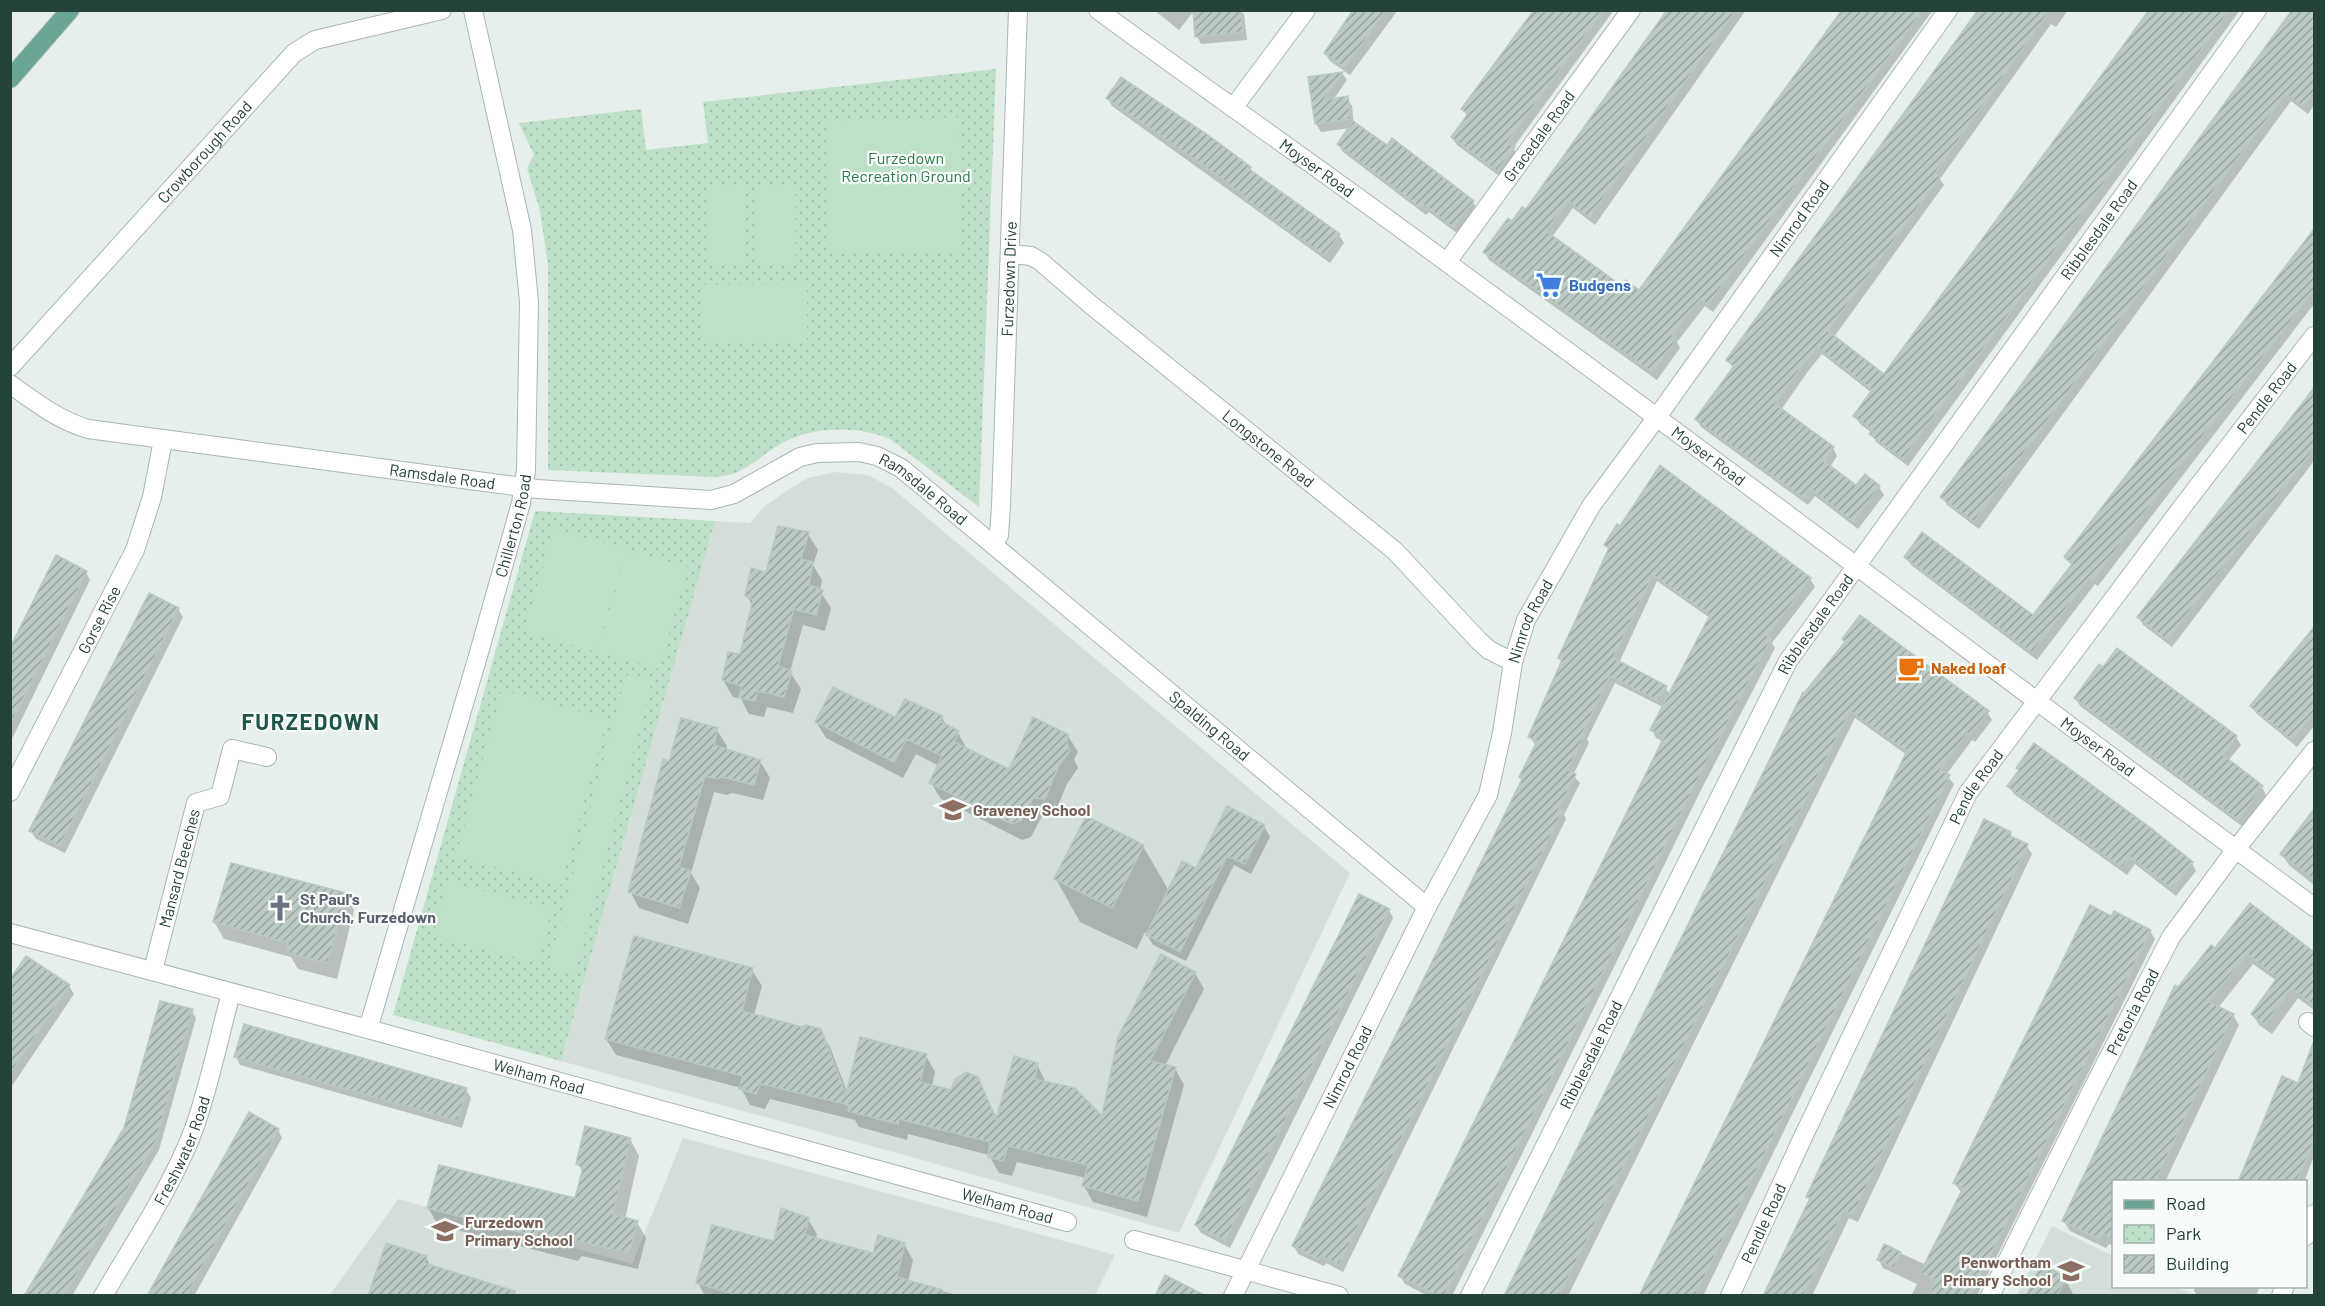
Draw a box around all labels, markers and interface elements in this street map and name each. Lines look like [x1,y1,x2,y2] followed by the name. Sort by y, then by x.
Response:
[1499,86,1578,185] street label: Gracedale Road
[153,96,255,207] street label: Crowborough Road
[1276,134,1358,201] street label: Moyser Road
[841,148,971,185] park label: Furzedown Recreation Ground
[2056,175,2141,283] street label: Ribblesdale Road
[1765,176,1833,260] street label: Nimrod Road
[997,221,1020,337] street label: Furzedown Drive
[1534,270,1564,300] supermarket icon: Budgens
[1569,275,1631,294] place label: Budgens
[2232,357,2300,437] street label: Pendle Road
[1219,405,1319,491] street label: Longstone Road
[1668,422,1750,489] street label: Moyser Road
[876,449,971,528] street label: Ramsdale Road
[388,459,497,492] street label: Ramsdale Road
[491,473,534,579] street label: Chillerton Road
[1773,570,1857,677] street label: Ribblesdale Road
[1503,576,1556,665] street label: Nimrod Road
[73,582,124,657] street label: Gorse Rise
[1896,653,1926,683] cafe icon: Naked loaf
[1931,658,2006,677] place label: Naked loaf
[1166,686,1254,764] street label: Spalding Road
[242,708,380,734] district label: FURZEDOWN
[2058,712,2139,780] street label: Moyser Road
[1945,745,2007,827] street label: Pendle Road
[938,795,968,825] school or university icon: Graveney School
[973,800,1090,819] place label: Graveney School
[154,807,203,930] street label: Mansard Beeches
[300,889,436,926] place label: St Paul's Church, Furzedown
[265,893,295,923] church icon: St Paul's Church, Furzedown
[2102,965,2162,1058] street label: Pretoria Road
[1555,997,1626,1112] street label: Ribblesdale Road
[1318,1022,1375,1111] street label: Nimrod Road
[491,1054,587,1097] street label: Welham Road
[149,1094,213,1208] street label: Freshwater Road
[1736,1180,1789,1266] street label: Pendle Road
[2112,1180,2307,1288] legend
[960,1183,1055,1227] street label: Welham Road
[2166,1192,2206,1214] text: Road
[465,1212,573,1249] place label: Furzedown Primary School
[430,1216,460,1246] school or university icon: Furzedown Primary School
[2166,1222,2201,1244] text: Park
[1943,1252,2051,1289] place label: Penwortham Primary School
[2166,1252,2229,1274] text: Building
[2056,1256,2086,1286] school or university icon: Penwortham Primary School

